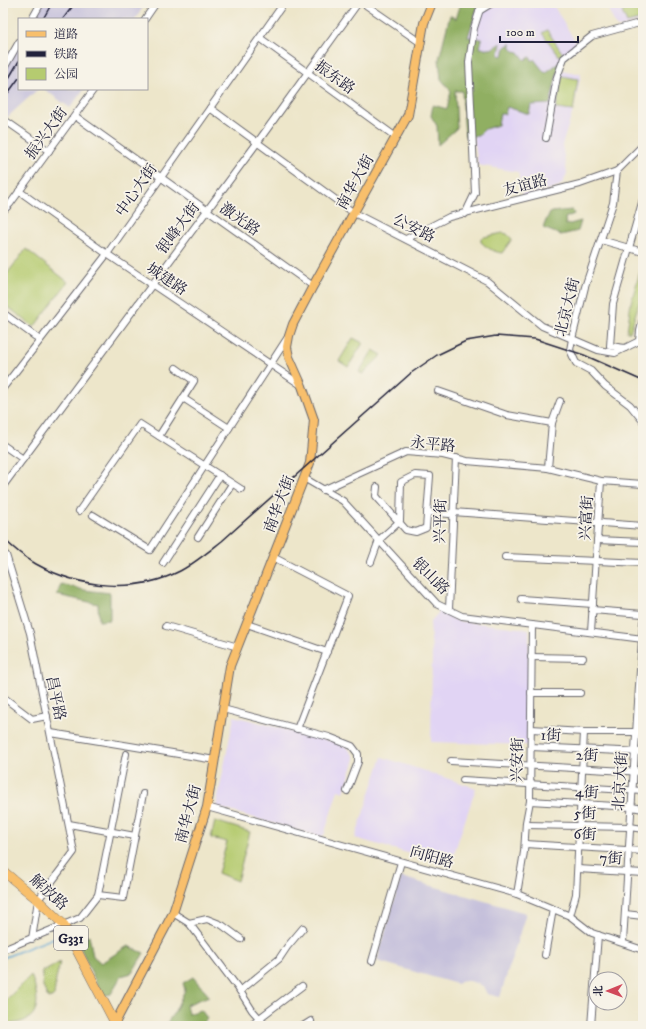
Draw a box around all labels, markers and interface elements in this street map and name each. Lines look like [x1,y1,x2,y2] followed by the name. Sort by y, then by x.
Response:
[18,18,148,90] legend
[500,18,578,44] scale bar
[506,25,535,40] text: 100 m
[54,27,78,42] text: 道路
[54,47,78,62] text: 铁路
[311,56,358,98] street label: 振东路
[54,67,78,82] text: 公园
[21,103,72,163] street label: 振兴大街
[333,151,378,213] street label: 南华大街
[111,160,161,220] street label: 中心大街
[501,170,549,200] street label: 友谊路
[153,199,204,258] street label: 银峰大街
[216,199,264,240] street label: 激光路
[389,210,438,247] street label: 公安路
[143,259,191,300] street label: 城建路
[551,276,584,339] street label: 北京大街
[410,433,456,456] street label: 永平路
[260,473,299,536] street label: 南华大街
[575,495,598,541] street label: 兴富街
[430,498,451,544] street label: 兴平街
[408,554,453,599] street label: 银山路
[42,674,69,722] street label: 昌平路
[540,726,562,745] street label: 1街
[508,737,527,783] street label: 兴安街
[575,745,599,766] street label: 2街
[609,750,632,812] street label: 北京大街
[575,782,599,803] street label: 4街
[172,783,205,846] street label: 南华大街
[574,804,596,823] street label: 5街
[573,824,597,845] street label: 6街
[408,842,456,873] street label: 向阳路
[599,848,623,869] street label: 7街
[26,870,72,914] street label: 解放路
[54,926,88,950] road number: G331
[588,971,628,1011] north arrow
[592,986,606,997] text: 北

